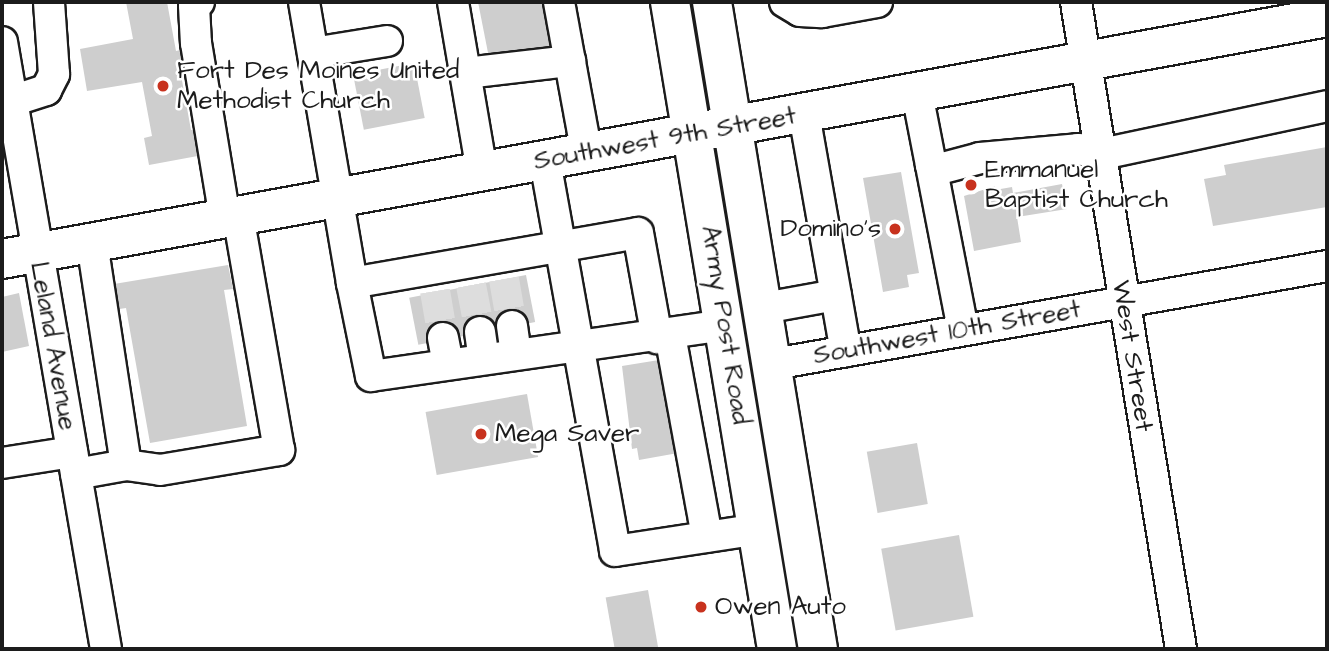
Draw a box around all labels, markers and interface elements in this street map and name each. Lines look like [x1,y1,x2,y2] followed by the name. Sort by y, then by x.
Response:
[177,55,459,116] place label: Fort Des Moines United Methodist Church
[155,78,171,94] marker: Fort Des Moines United Methodist Church
[531,101,799,177] street label: Southwest 9th Street
[985,154,1168,216] place label: Emmanuel Baptist Church
[963,177,979,193] marker: Emmanuel Baptist Church
[780,213,881,245] place label: Domino's
[887,221,903,237] marker: Domino's
[694,223,756,427] street label: Army Post Road
[23,259,83,433] street label: Leland Avenue
[1105,278,1159,434] street label: West Street
[811,294,1083,372] street label: Southwest 10th Street
[495,418,639,450] place label: Mega Saver
[473,426,489,442] marker: Mega Saver
[715,591,846,623] place label: Owen Auto
[693,599,709,615] marker: Owen Auto

